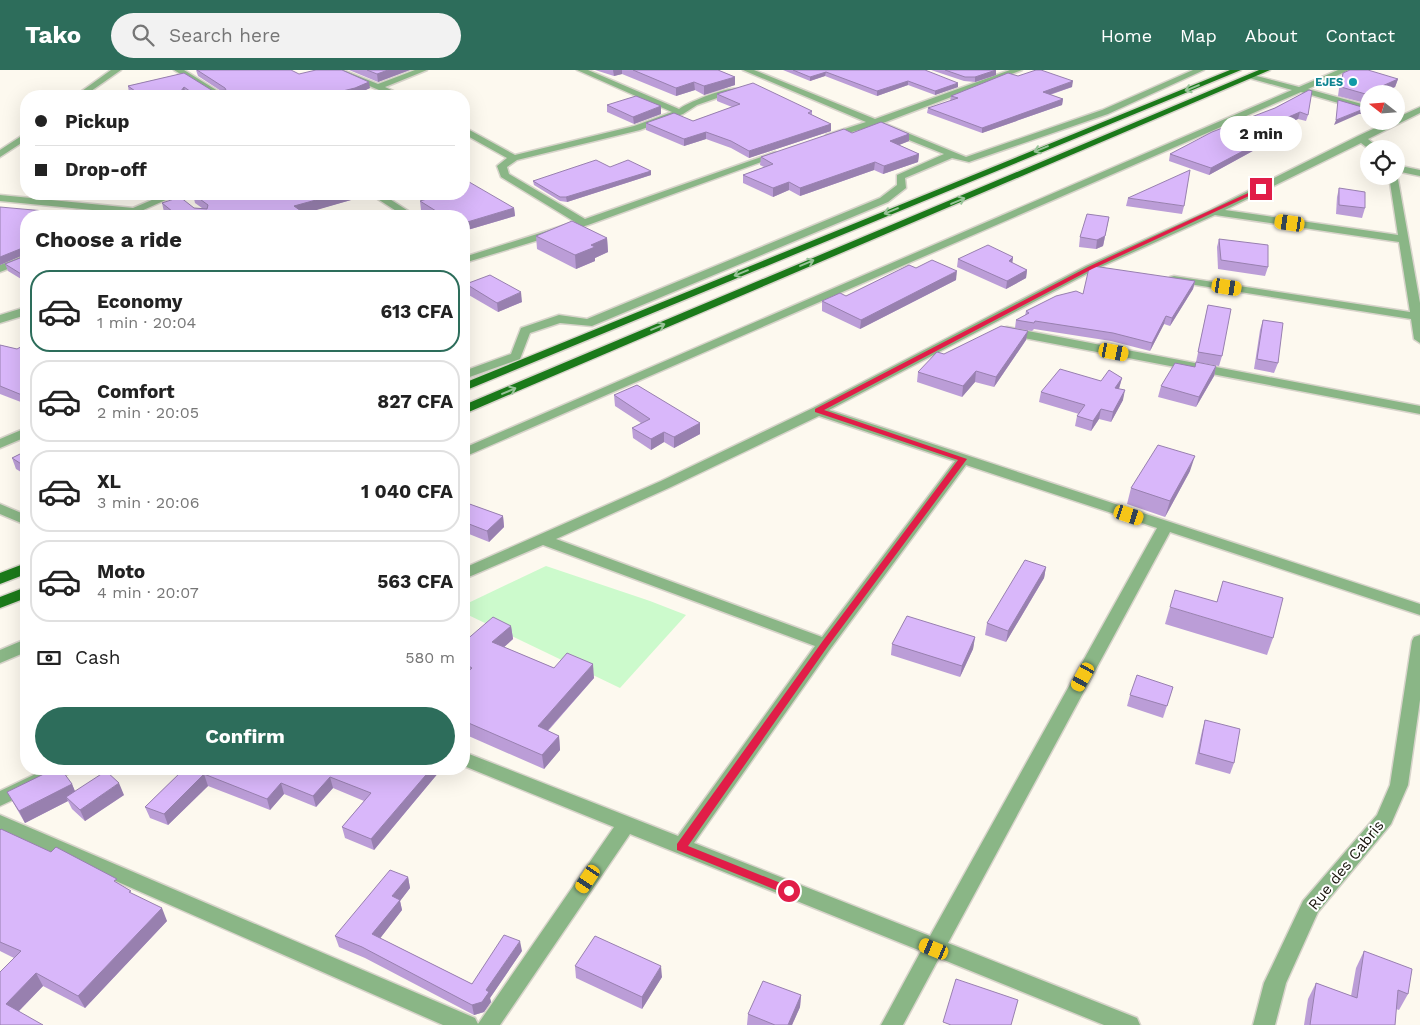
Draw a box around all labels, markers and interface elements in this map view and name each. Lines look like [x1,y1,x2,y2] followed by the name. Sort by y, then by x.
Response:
[111,13,461,58] search box
[25,21,81,49] text: Tako
[129,21,157,49] icon: search
[169,24,280,47] text: Search here
[1101,25,1152,46] text: Home
[1180,25,1217,46] text: Map
[1245,25,1297,46] text: About
[1325,25,1395,46] text: Contact
[1315,76,1343,89] place label: EJES
[1347,76,1359,88] marker: EJES
[1185,84,1200,94] one-way arrow
[1360,85,1405,130] north arrow
[1360,85,1405,185] map controls
[65,110,129,133] text: Pickup
[1220,116,1302,152] callout: 2 min
[1239,124,1283,143] text: 2 min
[1360,140,1405,185] button: locate
[1034,146,1049,155] one-way arrow
[65,158,147,181] text: Drop-off
[1250,178,1272,200] route end
[950,195,965,204] one-way arrow
[884,207,899,217] one-way arrow
[1274,213,1305,233] car
[35,227,182,252] text: Choose a ride
[800,258,815,267] one-way arrow
[734,269,749,279] one-way arrow
[1211,277,1242,297] car
[37,289,82,334] icon: car
[97,290,182,313] text: Economy
[381,300,453,323] text: 613 CFA
[97,313,196,332] text: 1 min · 20:04
[650,322,665,332] one-way arrow
[1097,342,1130,362] car
[37,379,82,424] icon: car
[97,380,175,403] text: Comfort
[501,386,516,395] one-way arrow
[377,390,453,413] text: 827 CFA
[97,403,199,422] text: 2 min · 20:05
[37,469,82,514] icon: car
[97,470,121,493] text: XL
[361,480,453,503] text: 1 040 CFA
[97,493,199,512] text: 3 min · 20:06
[1112,503,1145,527] car
[37,559,82,604] icon: car
[97,560,145,583] text: Moto
[377,570,453,593] text: 563 CFA
[97,583,199,602] text: 4 min · 20:07
[35,644,63,672] icon: cash
[75,646,121,669] text: Cash
[405,648,455,667] text: 580 m
[1069,660,1096,694] car
[35,707,455,765] button: Confirm
[1304,816,1388,913] street label: Rue des Cabris
[573,862,602,896] car
[778,880,800,902] route start
[917,936,950,962] car

